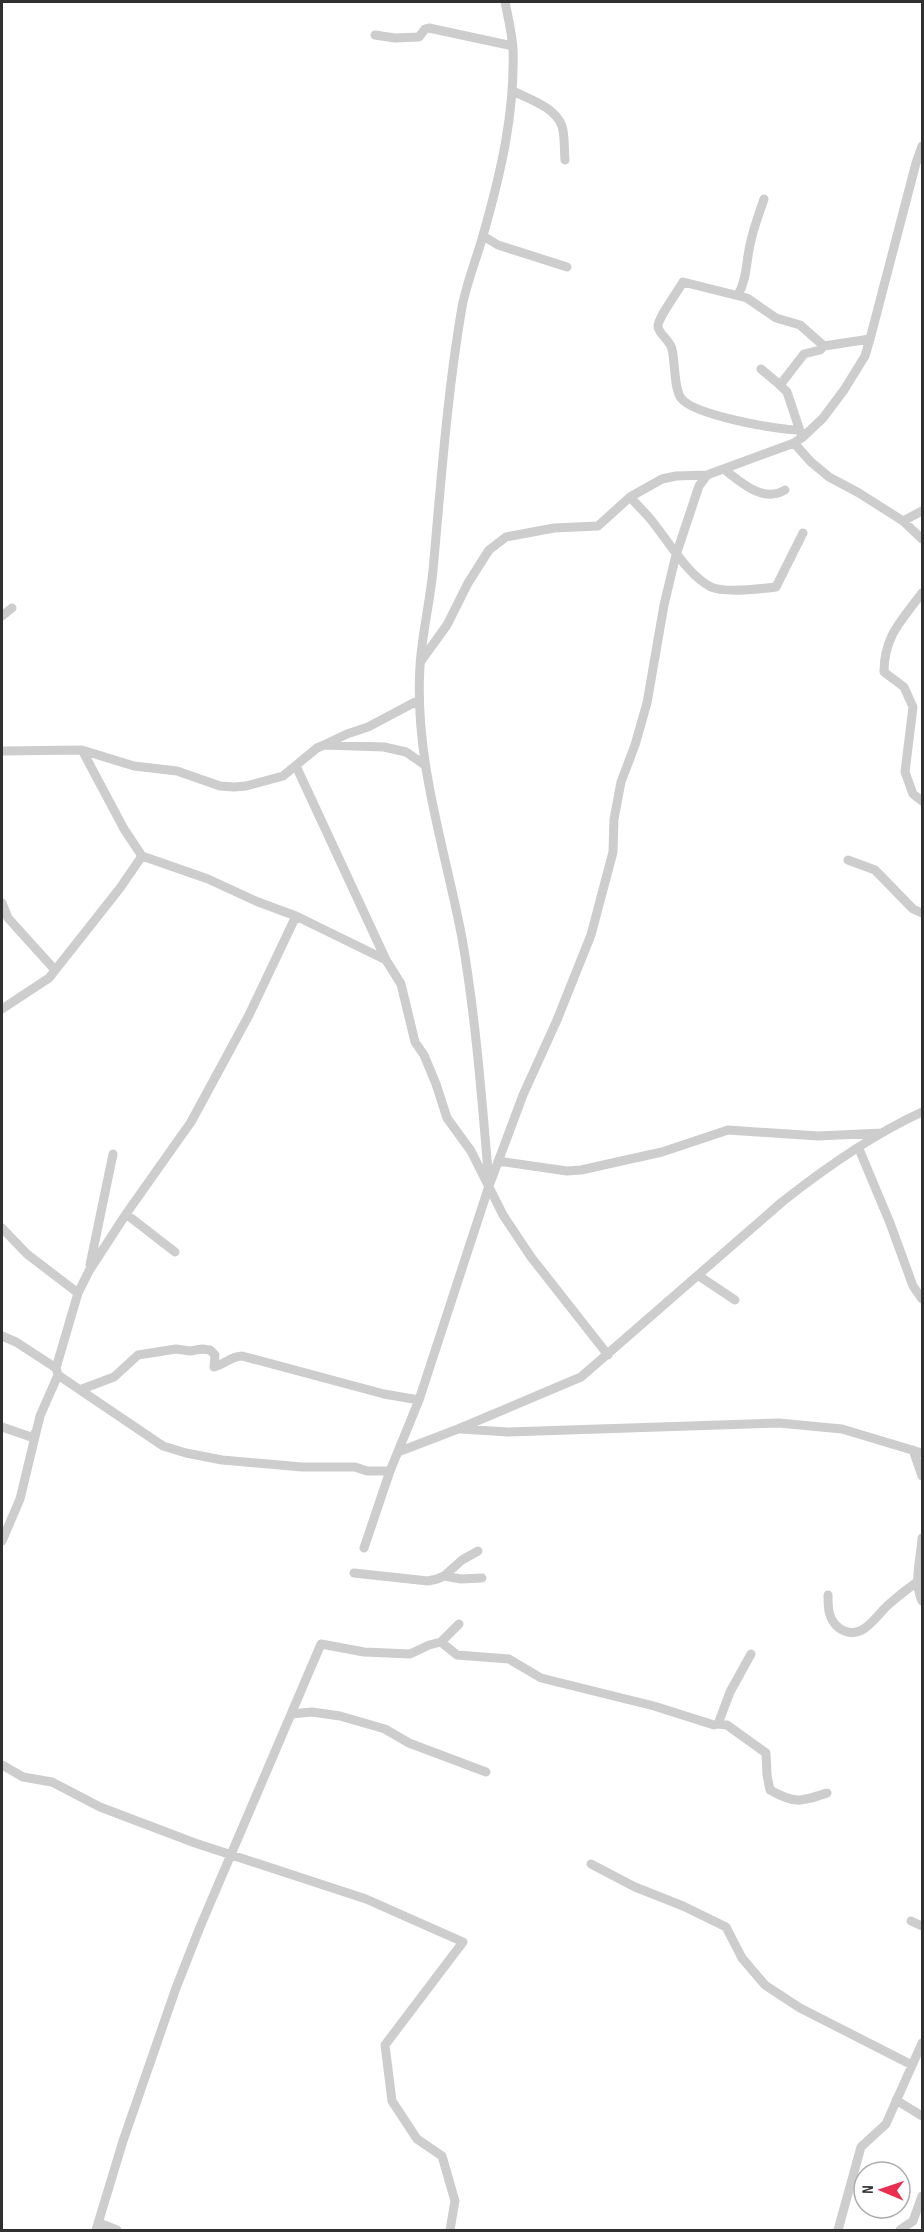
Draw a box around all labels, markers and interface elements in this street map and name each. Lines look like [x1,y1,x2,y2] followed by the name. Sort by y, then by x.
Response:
[852,2160,912,2220] north arrow
[859,2185,878,2194] text: N

